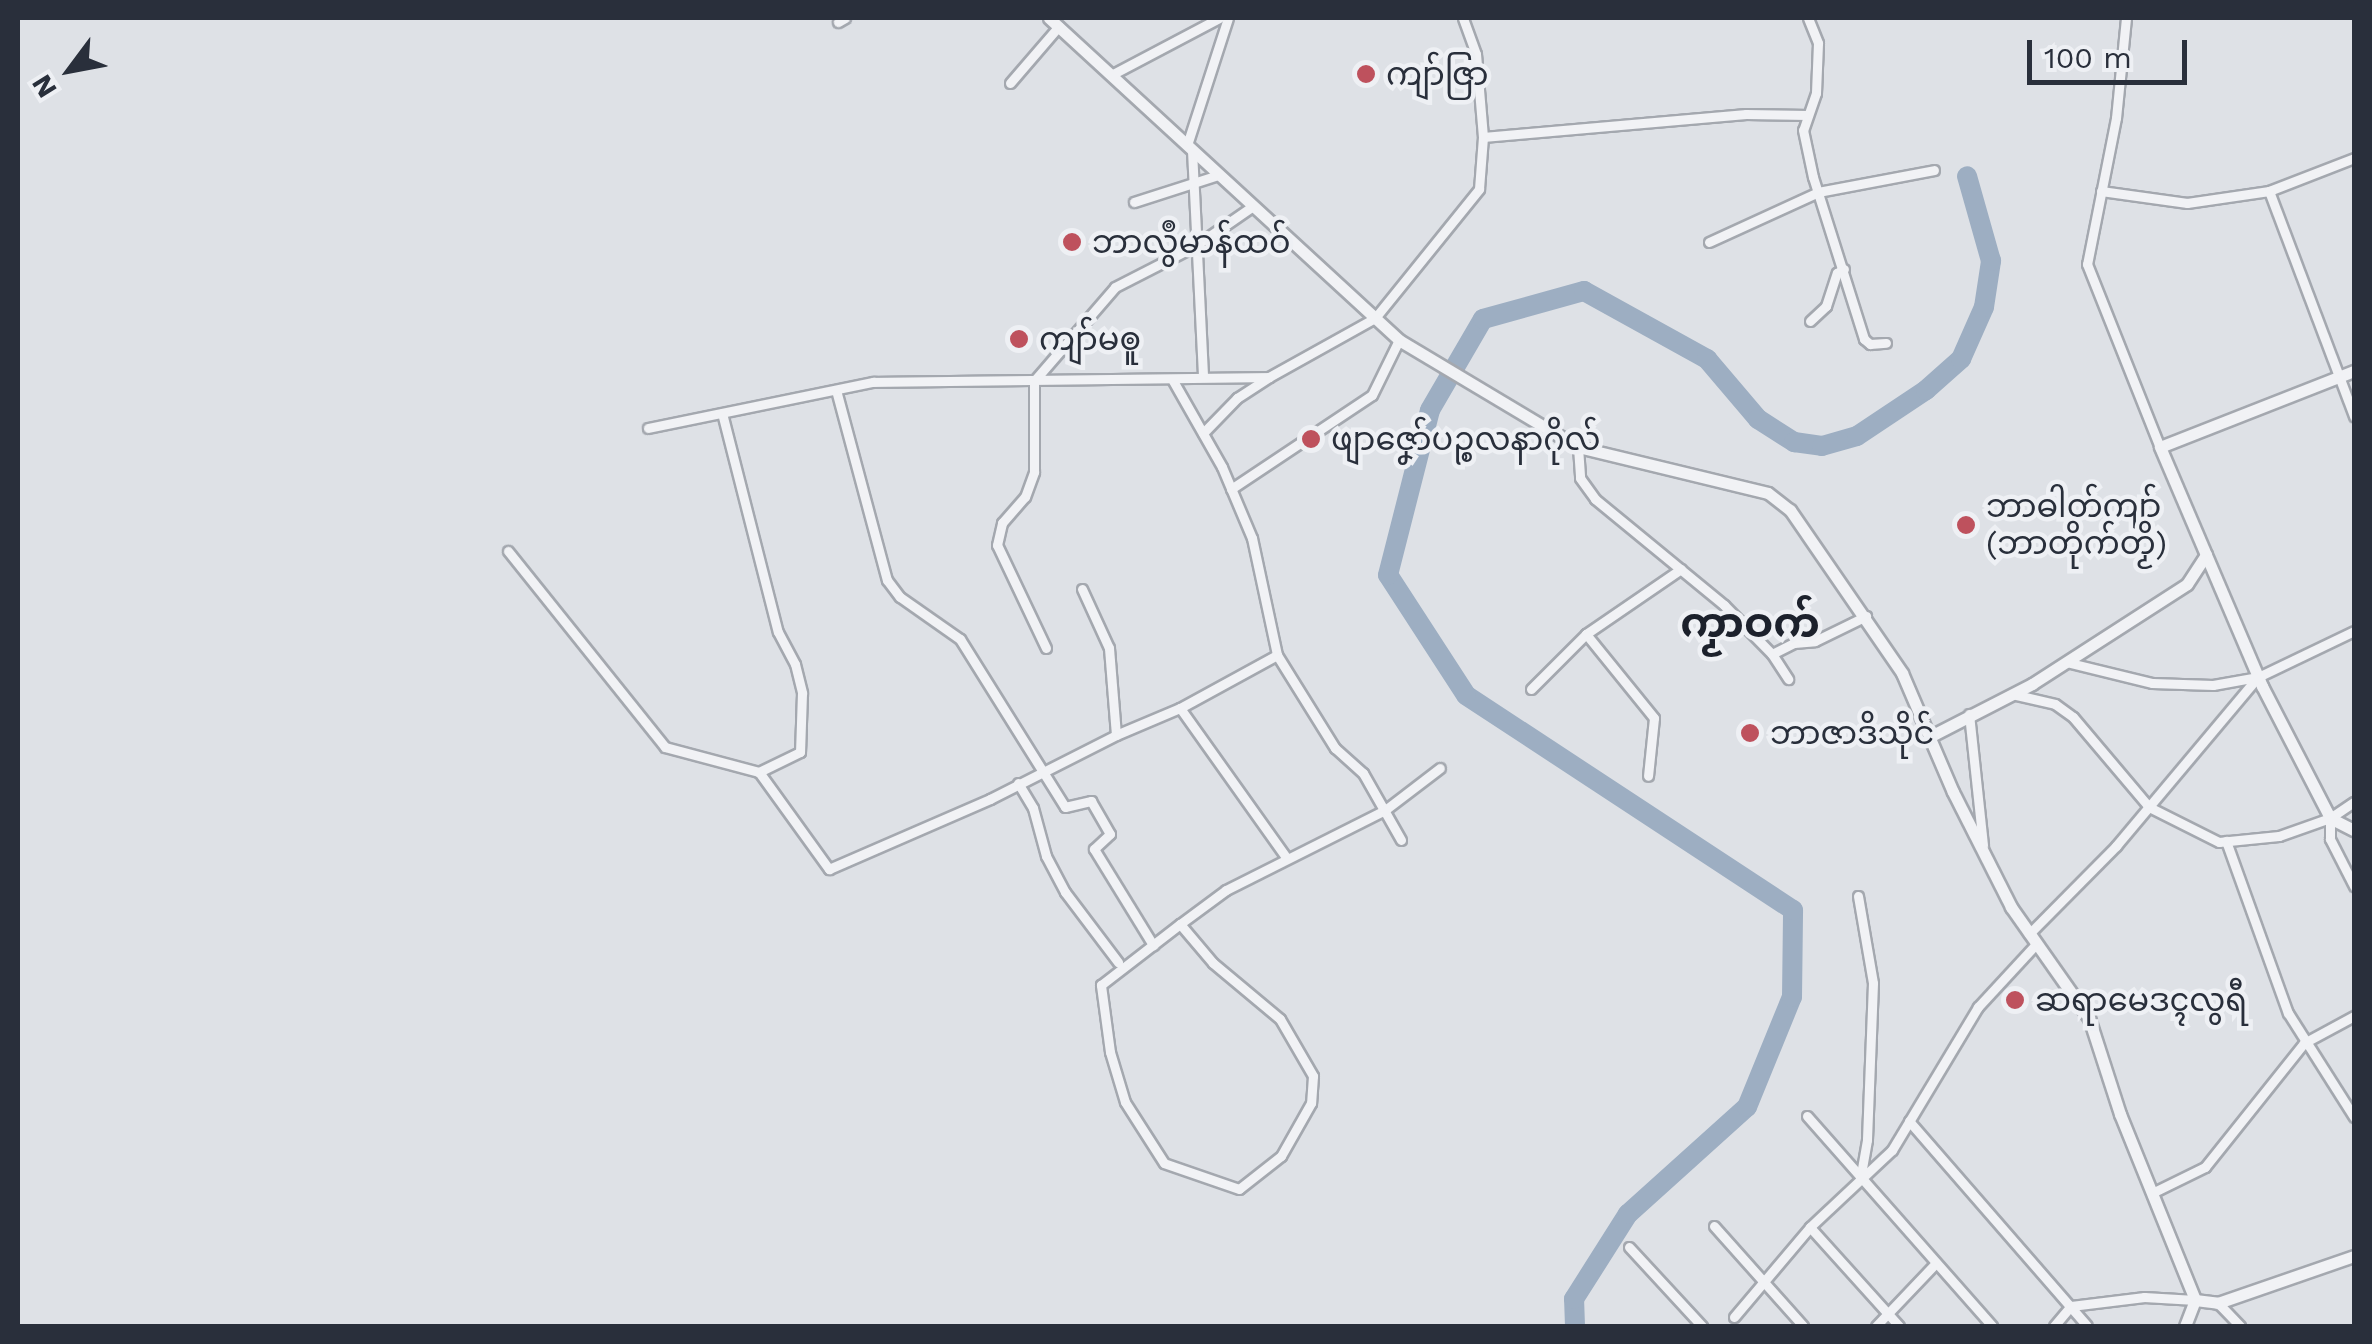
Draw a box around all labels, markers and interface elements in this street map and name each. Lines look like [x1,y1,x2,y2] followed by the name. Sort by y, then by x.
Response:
[20,20,120,120] north arrow
[2032,20,2192,82] scale bar
[2044,40,2132,75] text: 100 m
[1386,55,1489,93] place label: ကျာ်ဇြာ
[1355,63,1377,85] marker: ကျာ်ဇြာ
[25,69,64,104] text: N
[1092,223,1291,261] place label: ဘာလွဳမာန်ထဝ်
[1061,231,1083,253] marker: ဘာလွဳမာန်ထဝ်
[1039,320,1141,358] place label: ကျာ်မၜူ
[1008,328,1030,350] marker: ကျာ်မၜူ
[1331,420,1601,458] place label: ဖျာဇၞော်ပဉ္စလနာဂိုလ်
[1300,428,1322,450] marker: ဖျာဇၞော်ပဉ္စလနာဂိုလ်
[1986,488,2167,563] place label: ဘာဓါတ်ကျာ် (ဘာတိုက်တၟိ)
[1955,514,1977,536] marker: ဘာဓါတ်ကျာ် (ဘာတိုက်တၟိ)
[1680,598,1820,648] district label: ကၟာဝက်
[1770,714,1934,752] place label: ဘာဇာဒိသိုင်
[1739,722,1761,744] marker: ဘာဇာဒိသိုင်
[2035,981,2247,1019] place label: ဆရာမေဒၚလွရီ
[2004,989,2026,1011] marker: ဆရာမေဒၚလွရီ

